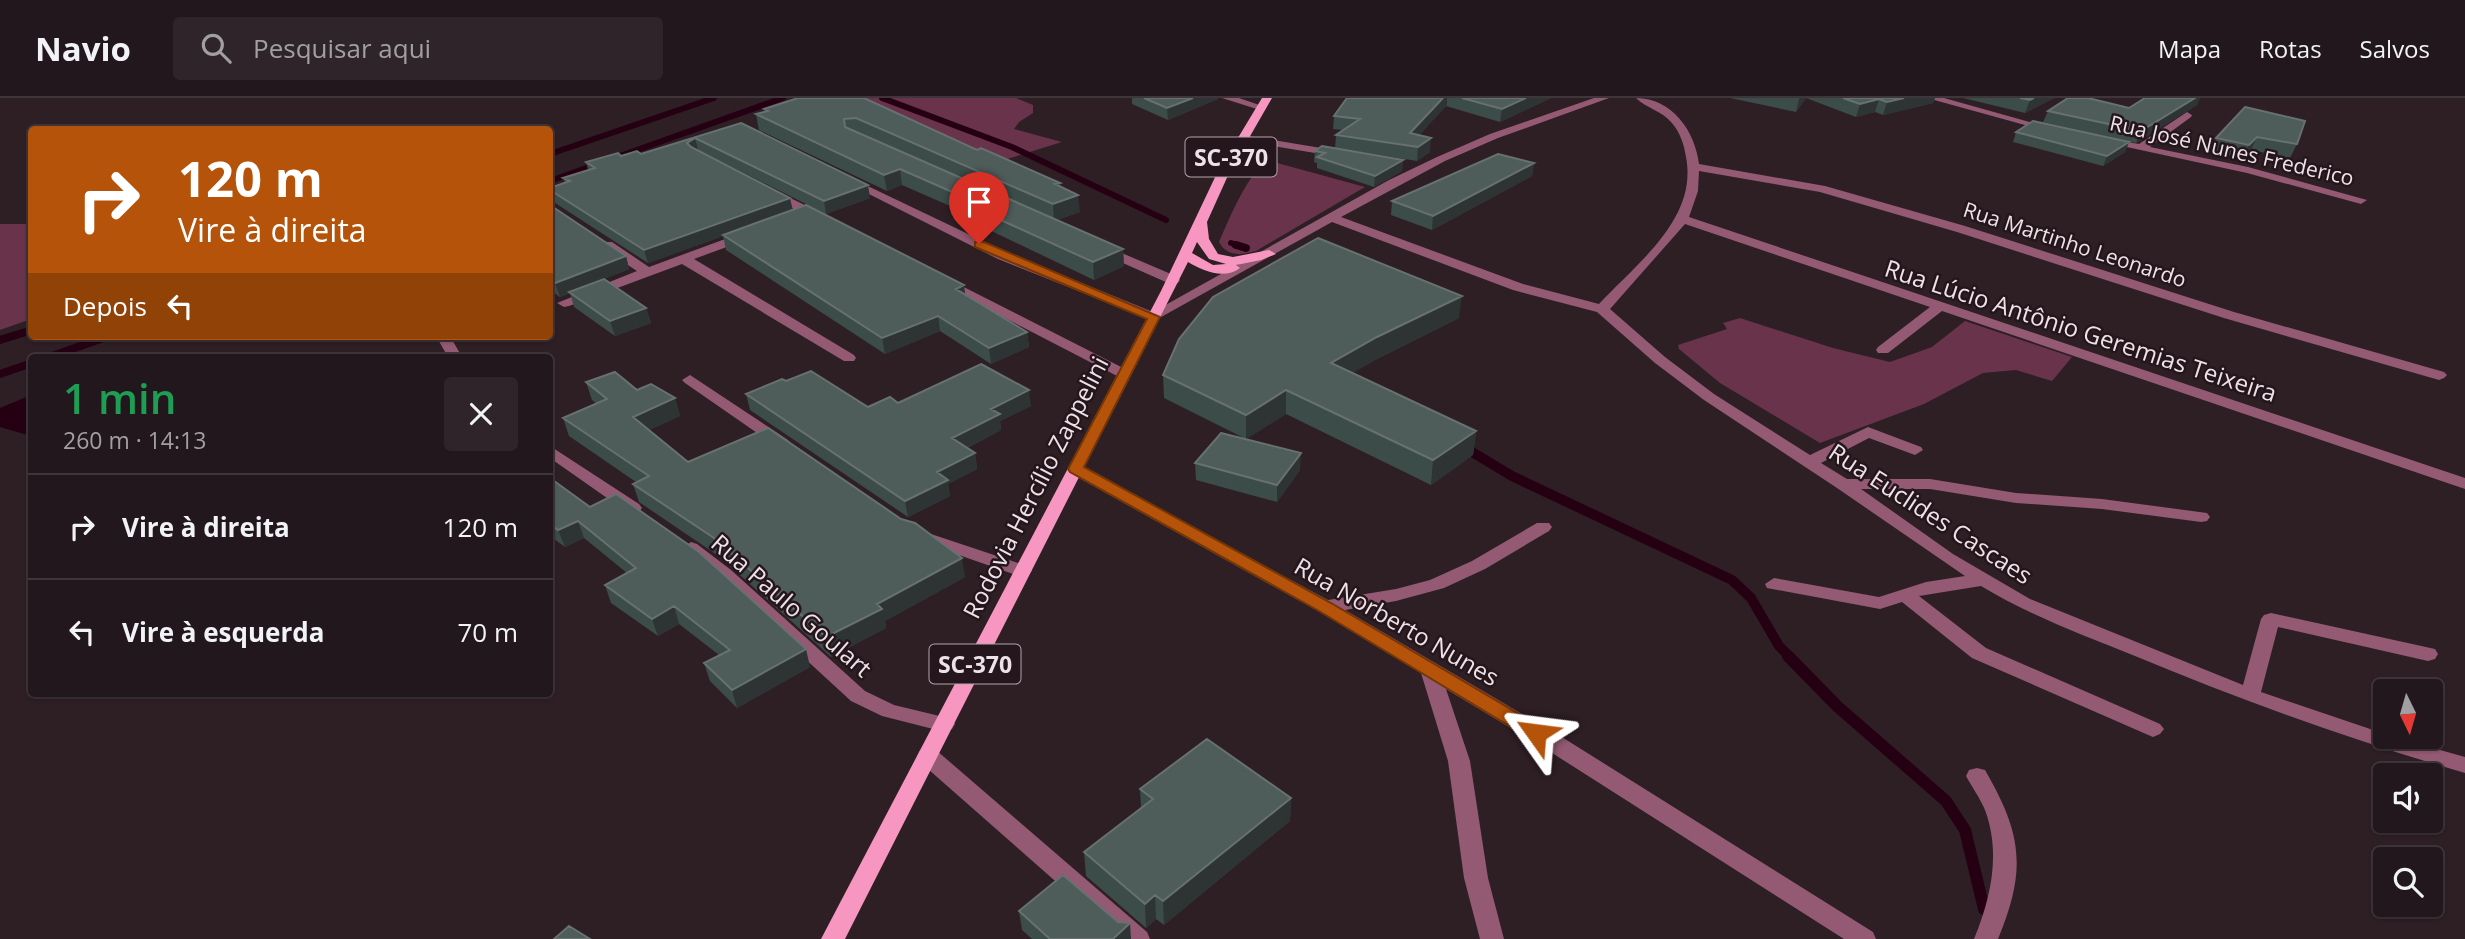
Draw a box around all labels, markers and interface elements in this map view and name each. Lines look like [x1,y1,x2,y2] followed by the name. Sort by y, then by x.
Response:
[173,17,663,80] search box
[35,26,131,71] text: Navio
[197,29,235,67] icon: search
[253,30,431,66] text: Pesquisar aqui
[2158,32,2221,65] text: Mapa
[2259,32,2322,65] text: Rotas
[2360,32,2430,65] text: Salvos
[2107,108,2357,192] street label: Rua José Nunes Frederico
[1186,138,1276,176] road number: SC-370
[178,145,323,211] text: 120 m
[63,154,154,245] icon: right
[949,172,1009,244] pin
[960,183,998,221] icon: arrive
[1960,195,2190,293] street label: Rua Martinho Leonardo
[178,208,367,251] text: Vire à direita
[1881,251,2281,409] street label: Rua Lúcio Antônio Geremias Teixeira
[161,287,199,325] icon: left
[63,288,147,324] text: Depois
[954,350,1116,624] street label: Rodovia Hercílio Zappelini
[63,369,176,426] text: 1 min
[444,377,518,451] button: close
[63,424,206,456] text: 260 m · 14:13
[1823,435,2039,591] street label: Rua Euclides Cascaes
[63,508,101,546] icon: right
[122,509,290,545] text: Vire à direita
[443,509,518,545] text: 120 m
[705,526,879,684] street label: Rua Paulo Goulart
[1289,549,1505,693] street label: Rua Norberto Nunes
[63,613,101,651] icon: left
[122,614,324,650] text: Vire à esquerda
[457,614,518,650] text: 70 m
[930,644,1020,684] road number: SC-370
[2373,679,2443,749] north arrow
[2373,679,2443,917] map controls
[1499,696,1573,770] position arrow
[2373,763,2443,833] button: sound
[2373,847,2443,917] button: search

